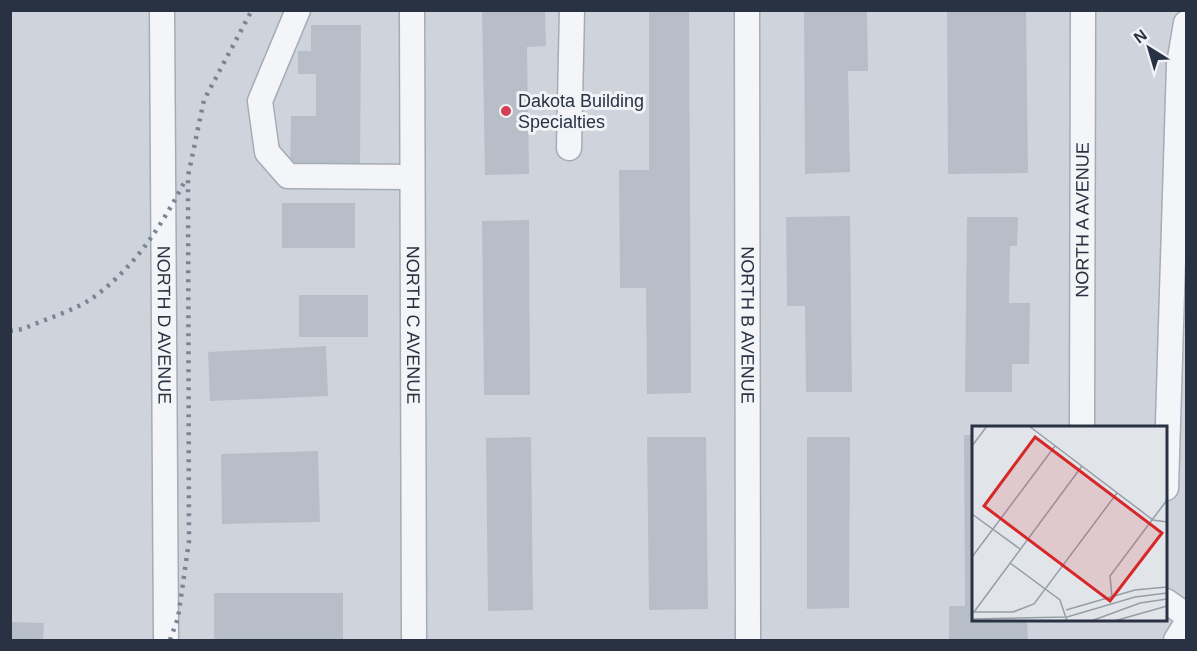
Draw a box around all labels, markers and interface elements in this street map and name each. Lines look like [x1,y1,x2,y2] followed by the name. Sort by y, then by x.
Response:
[1119,18,1179,78] north arrow
[1131,26,1150,47] text: N
[518,91,644,132] place label: Dakota Building Specialties
[499,104,513,118] marker: Dakota Building Specialties
[1072,142,1093,298] street label: NORTH A AVENUE
[153,246,175,404] street label: NORTH D AVENUE
[403,246,423,404] street label: NORTH C AVENUE
[737,246,758,404] street label: NORTH B AVENUE
[972,426,1167,621] inset map

